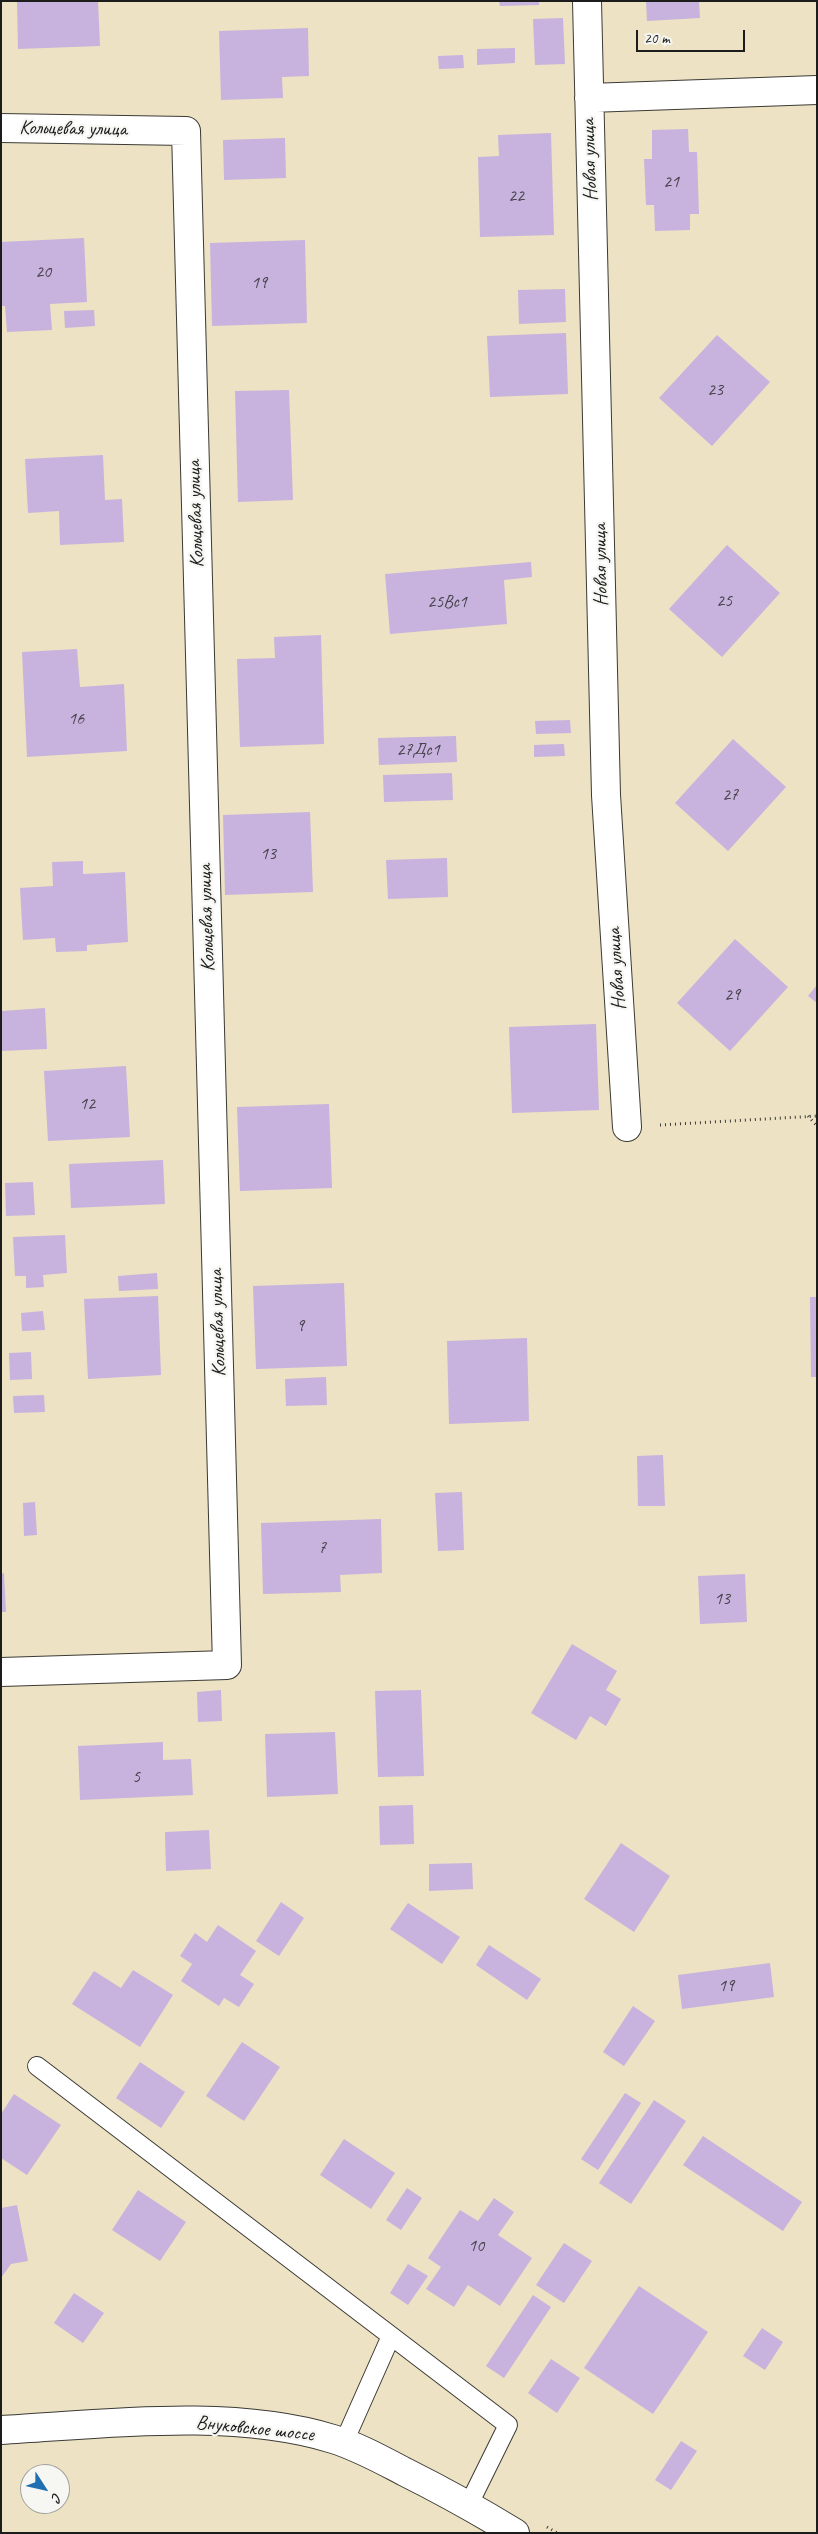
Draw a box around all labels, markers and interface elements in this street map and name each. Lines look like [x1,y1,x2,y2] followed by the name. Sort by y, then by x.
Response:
[638,20,747,52] scale bar
[644,29,670,48] text: 20 m
[19,116,127,142] street label: Кольцевая улица
[577,118,603,202] street label: Новая улица
[663,171,679,193] house number: 21
[508,185,524,207] house number: 22
[35,261,51,283] house number: 20
[251,272,267,294] house number: 19
[707,379,723,401] house number: 23
[182,460,210,568] street label: Кольцевая улица
[588,524,614,606] street label: Новая улица
[716,590,732,612] house number: 25
[427,591,467,613] house number: 25Вс1
[68,708,84,730] house number: 16
[396,739,440,761] house number: 27Дс1
[722,784,738,806] house number: 27
[260,843,276,865] house number: 13
[193,864,221,972] street label: Кольцевая улица
[602,927,632,1011] street label: Новая улица
[724,984,740,1006] house number: 29
[79,1093,95,1115] house number: 12
[204,1269,232,1377] street label: Кольцевая улица
[296,1315,304,1337] house number: 9
[318,1537,326,1559] house number: 7
[714,1588,730,1610] house number: 13
[132,1766,140,1788] house number: 5
[718,1975,734,1997] house number: 19
[468,2235,484,2257] house number: 10
[195,2411,315,2447] street label: Внуковское шоссе
[20,2464,70,2514] north arrow
[48,2490,66,2505] text: С

